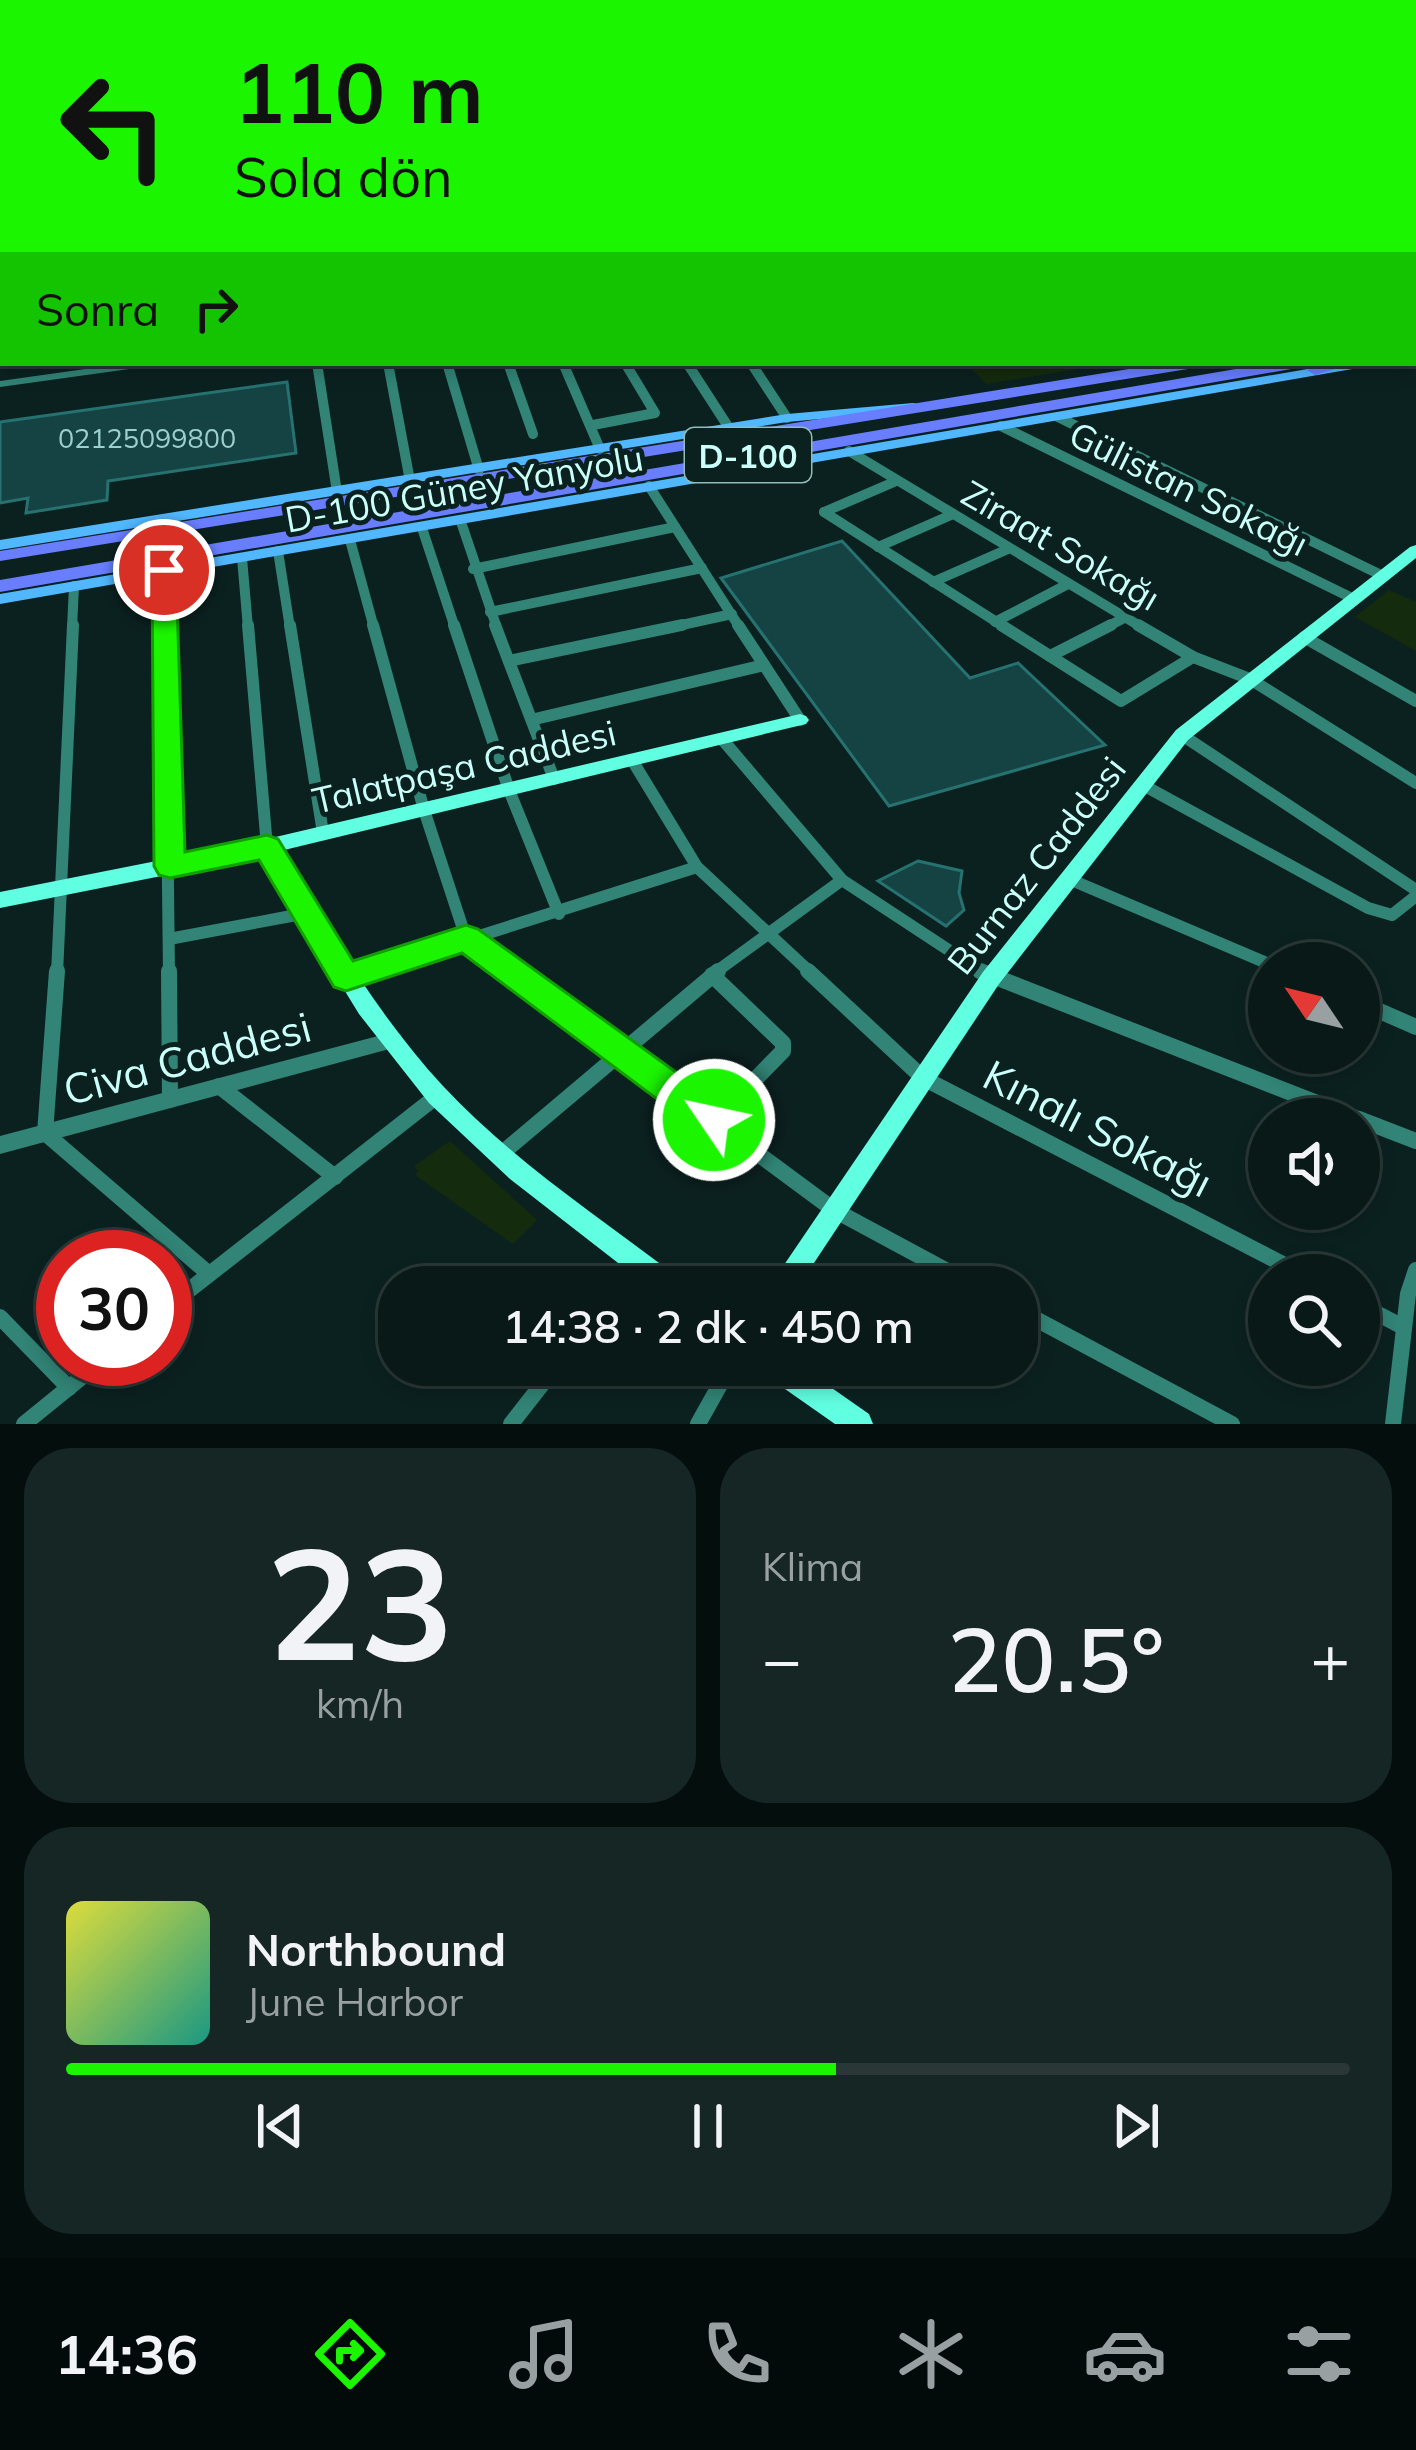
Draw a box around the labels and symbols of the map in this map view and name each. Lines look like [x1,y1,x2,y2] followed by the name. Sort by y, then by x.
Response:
[1062,411,1316,565] street label: Gülistan Sokağı
[58,421,236,455] house number: 02125099800
[685,428,811,482] road number: D-100
[281,434,647,542] street label: D-100 Güney Yanyolu
[954,470,1168,620] street label: Ziraat Sokağı
[113,519,215,621] pin
[308,709,620,823] street label: Talatpaşa Caddesi
[937,747,1135,983] street label: Burnaz Caddesi
[1248,942,1380,1074] north arrow
[57,1000,317,1116] street label: Civa Caddesi
[975,1048,1221,1208] street label: Kınalı Sokağı
[651,1057,777,1183] position arrow
[36,1230,192,1386] speed limit sign: 30

